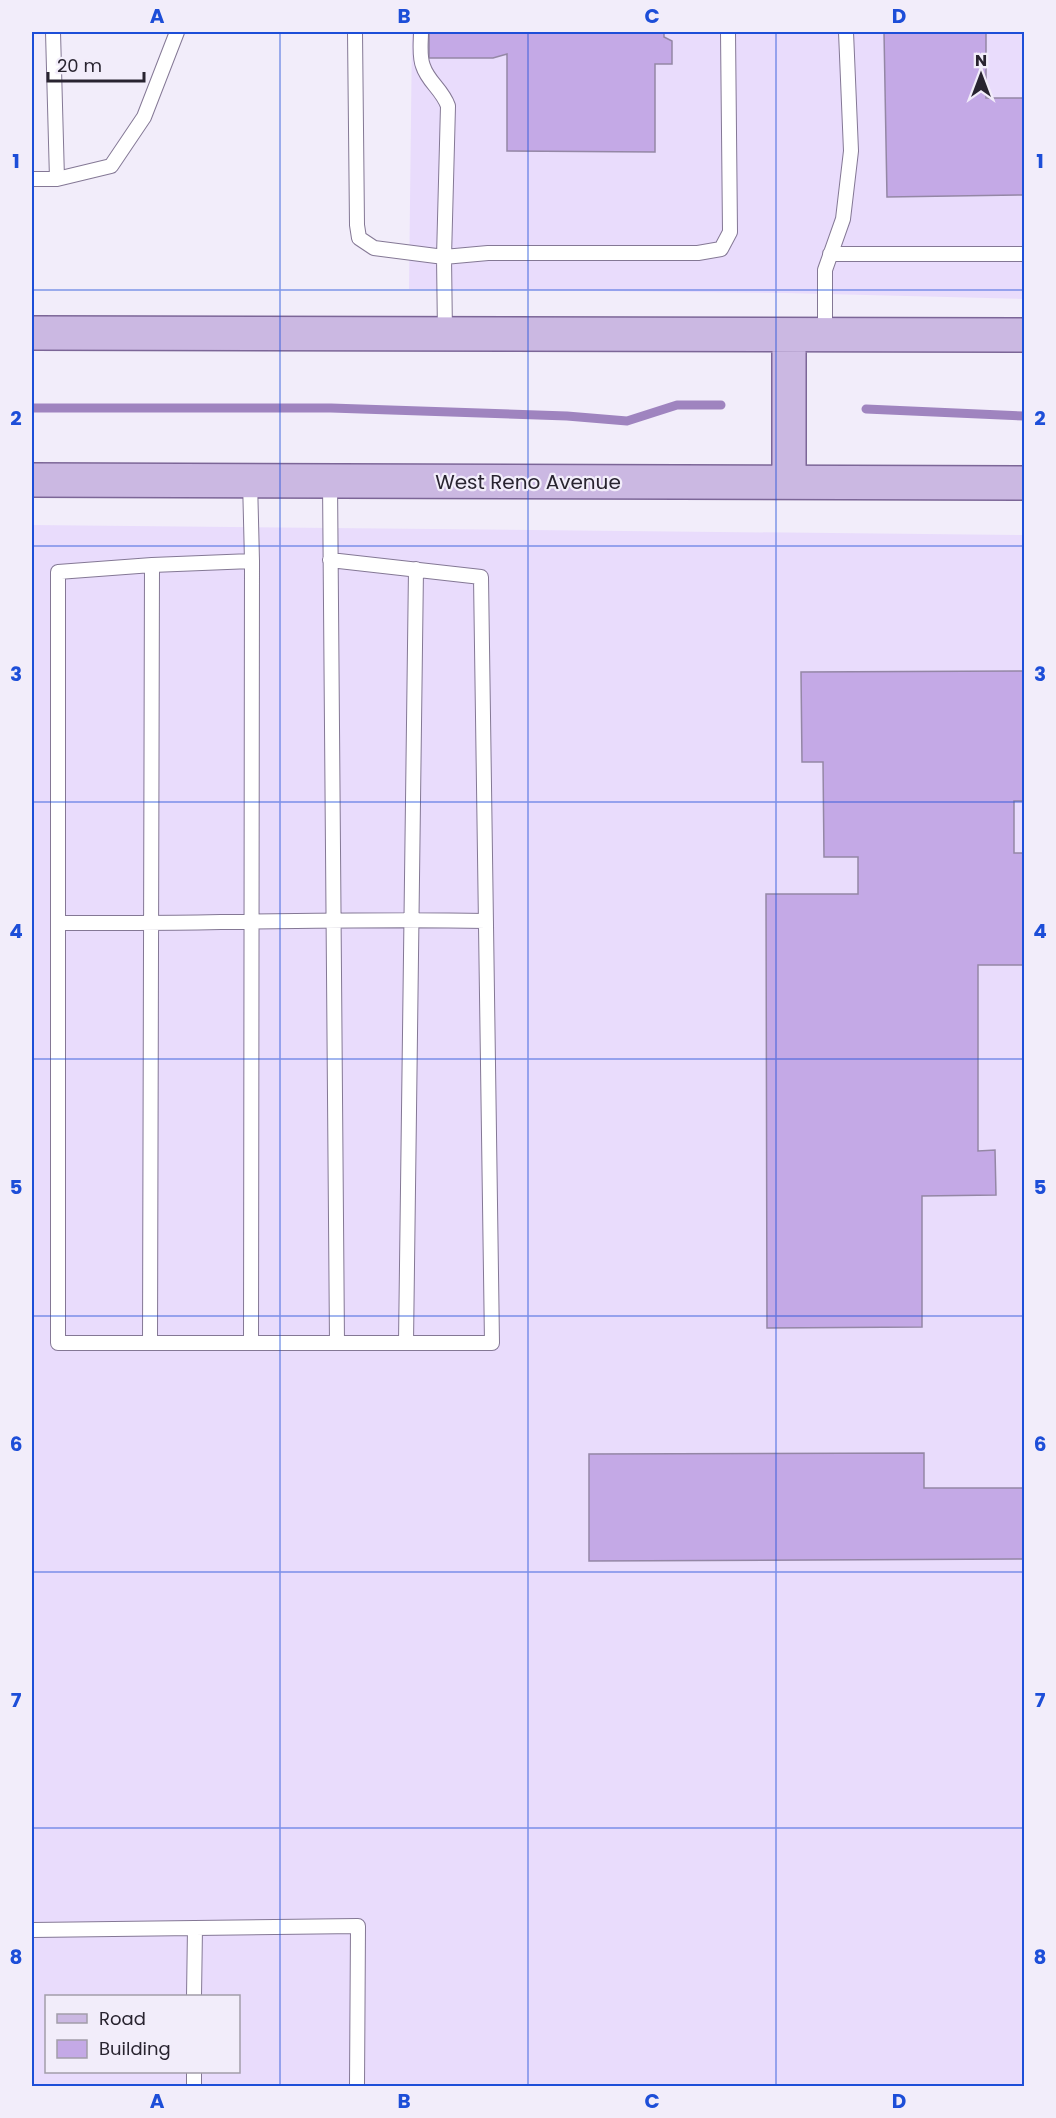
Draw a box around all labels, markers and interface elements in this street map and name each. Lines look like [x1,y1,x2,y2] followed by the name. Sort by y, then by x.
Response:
[150,2,165,30] text: A
[397,2,411,30] text: B
[644,2,660,30] text: C
[892,2,906,30] text: D
[48,45,144,83] scale bar
[951,45,1011,105] north arrow
[975,49,987,72] text: N
[57,53,102,78] text: 20 m
[12,147,20,175] text: 1
[1036,147,1044,175] text: 1
[10,404,22,432] text: 2
[1034,404,1046,432] text: 2
[435,468,621,496] street label: West Reno Avenue
[10,660,22,688] text: 3
[1034,660,1046,688] text: 3
[9,917,23,945] text: 4
[1033,917,1047,945] text: 4
[10,1173,23,1201] text: 5
[1034,1173,1047,1201] text: 5
[10,1430,22,1458] text: 6
[1034,1430,1046,1458] text: 6
[11,1686,22,1714] text: 7
[1035,1686,1046,1714] text: 7
[10,1943,22,1971] text: 8
[1034,1943,1046,1971] text: 8
[45,1995,240,2073] legend
[99,2006,146,2031] text: Road
[99,2036,171,2061] text: Building
[150,2087,165,2115] text: A
[397,2087,411,2115] text: B
[644,2087,660,2115] text: C
[892,2087,906,2115] text: D

